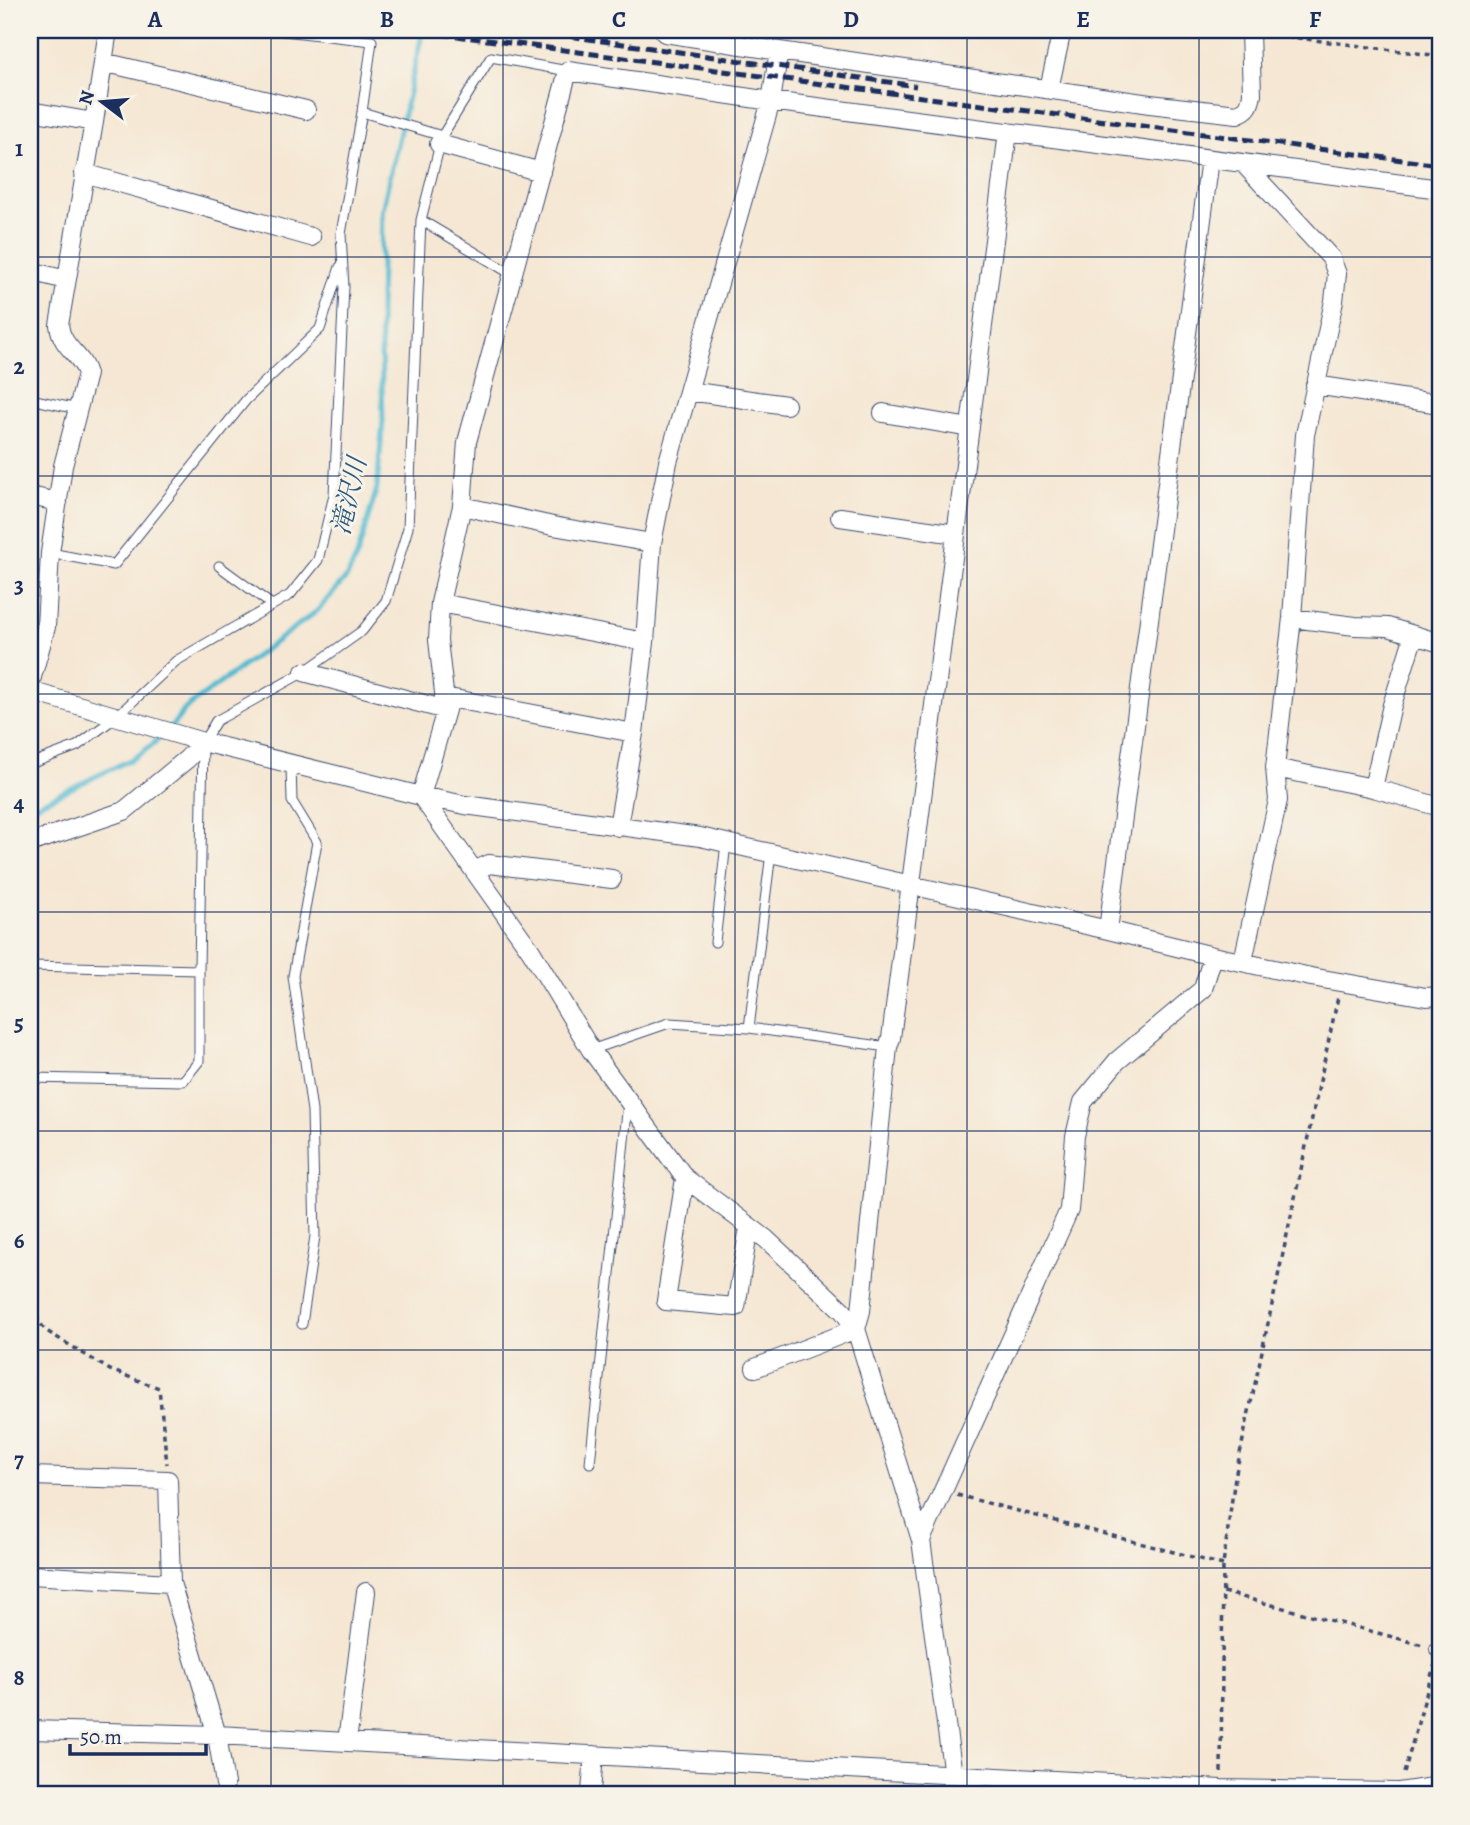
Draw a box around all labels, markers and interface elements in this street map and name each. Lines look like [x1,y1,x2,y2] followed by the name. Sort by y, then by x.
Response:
[147,4,163,35] text: A
[380,4,394,35] text: B
[612,4,626,35] text: C
[843,4,859,35] text: D
[1076,4,1090,35] text: E
[1309,4,1322,35] text: F
[66,66,136,136] north arrow
[72,87,101,108] text: N
[15,133,23,164] text: 1
[13,351,25,382] text: 2
[323,451,375,538] water label: 滝沢川
[14,570,24,601] text: 3
[14,788,25,819] text: 4
[14,1007,24,1038] text: 5
[14,1225,25,1256] text: 6
[14,1444,24,1475] text: 7
[13,1662,25,1693] text: 8
[70,1713,206,1757] scale bar
[80,1723,122,1751] text: 50 m

